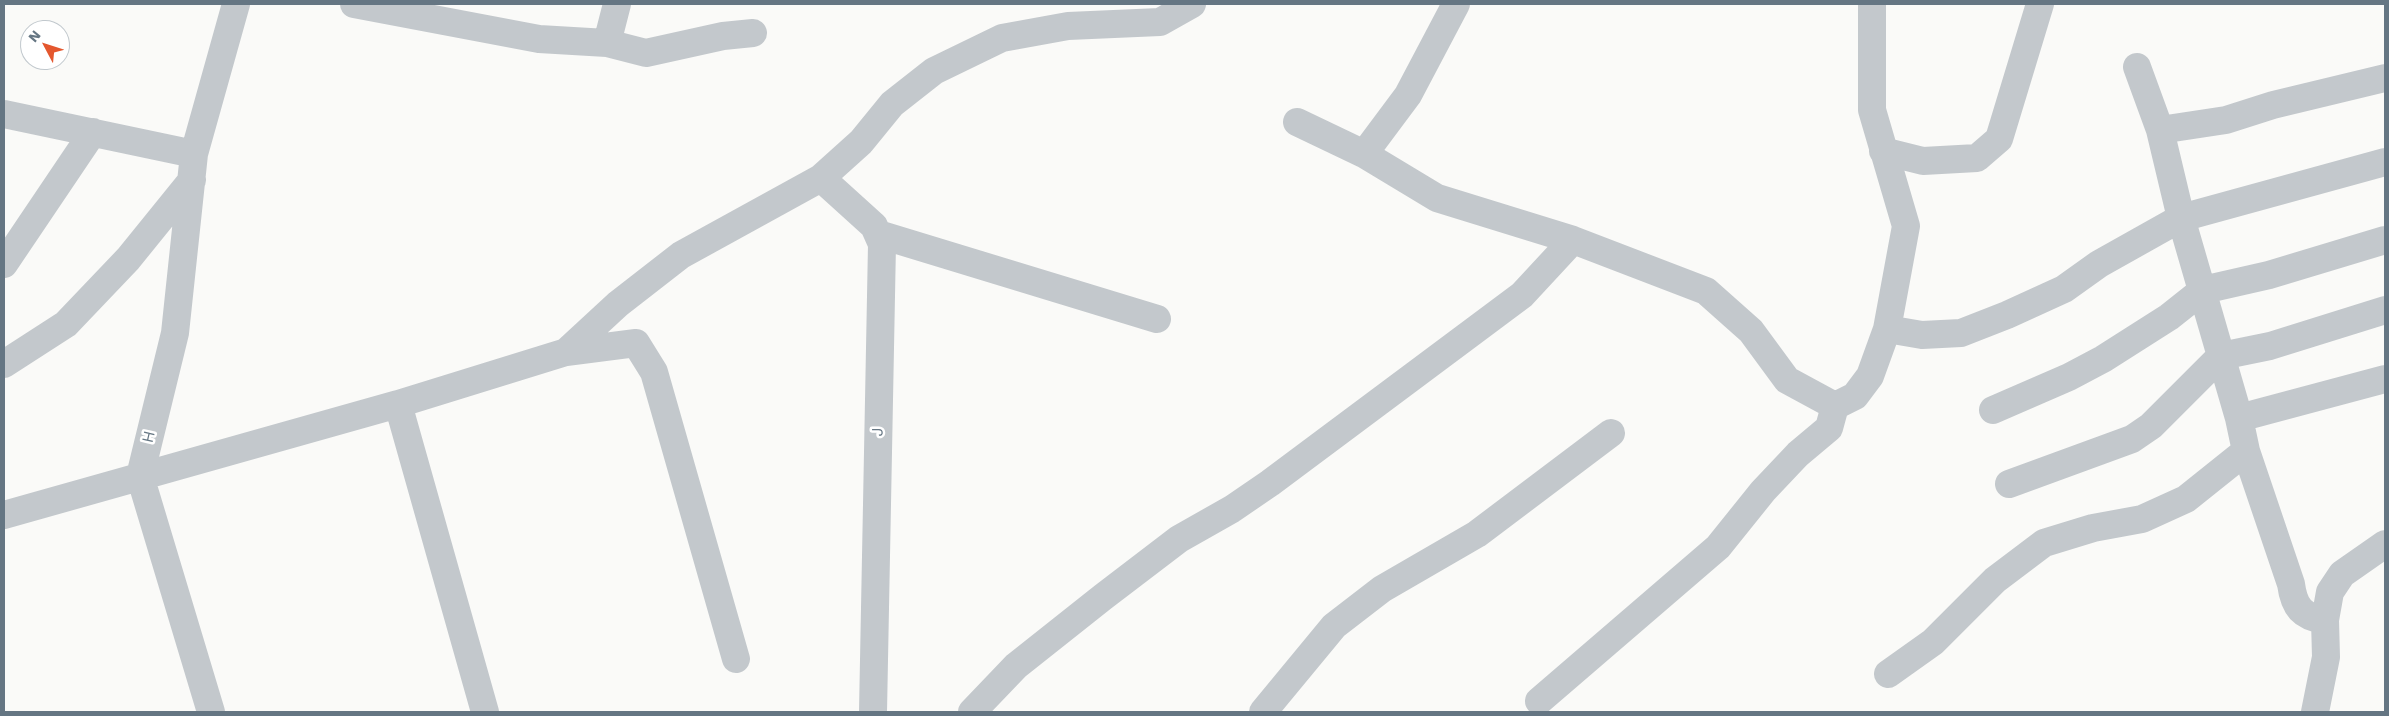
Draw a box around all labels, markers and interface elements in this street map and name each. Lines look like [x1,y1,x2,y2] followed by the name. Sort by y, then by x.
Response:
[20,20,70,70] north arrow
[25,27,44,45] text: N
[868,427,888,437] street label: J
[138,429,160,445] street label: H

